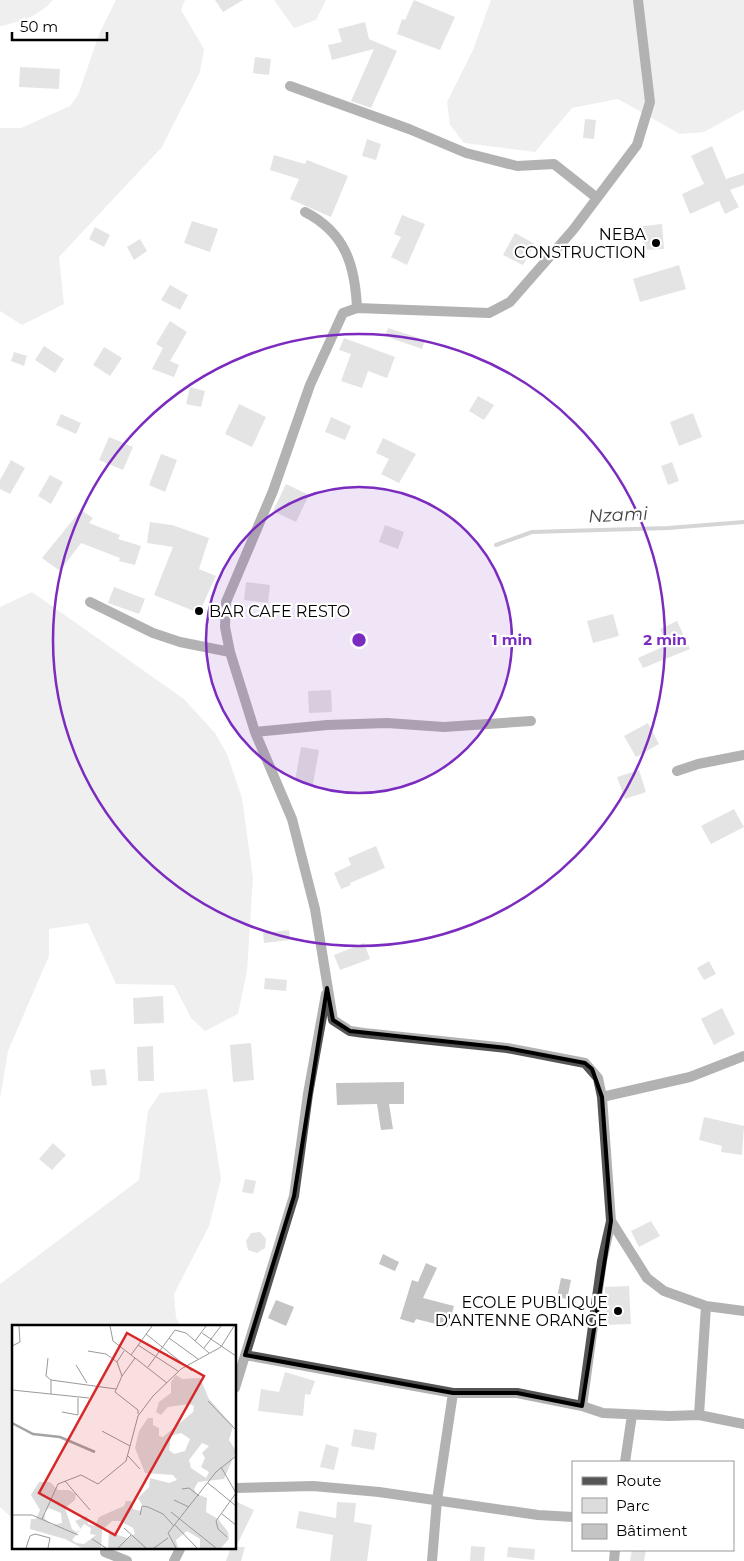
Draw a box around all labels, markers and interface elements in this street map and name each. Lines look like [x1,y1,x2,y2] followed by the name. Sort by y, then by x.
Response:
[12,10,108,42] scale bar
[20,17,58,36] text: 50 m
[514,225,647,262] place label: NEBA CONSTRUCTION
[650,237,662,249] marker: NEBA CONSTRUCTION
[588,502,649,528] water label: Nzami
[209,602,350,621] place label: BAR CAFE RESTO
[193,605,205,617] marker: BAR CAFE RESTO
[492,630,532,649] text: 1 min
[643,630,687,649] text: 2 min
[350,631,368,649] centre of rings
[435,1293,608,1330] place label: ECOLE PUBLIQUE D'ANTENNE ORANGE
[612,1305,624,1317] marker: ECOLE PUBLIQUE D'ANTENNE ORANGE
[12,1325,236,1548] inset map
[572,1461,734,1551] legend
[616,1471,661,1490] text: Route
[616,1496,650,1515] text: Parc
[616,1521,688,1540] text: Bâtiment

